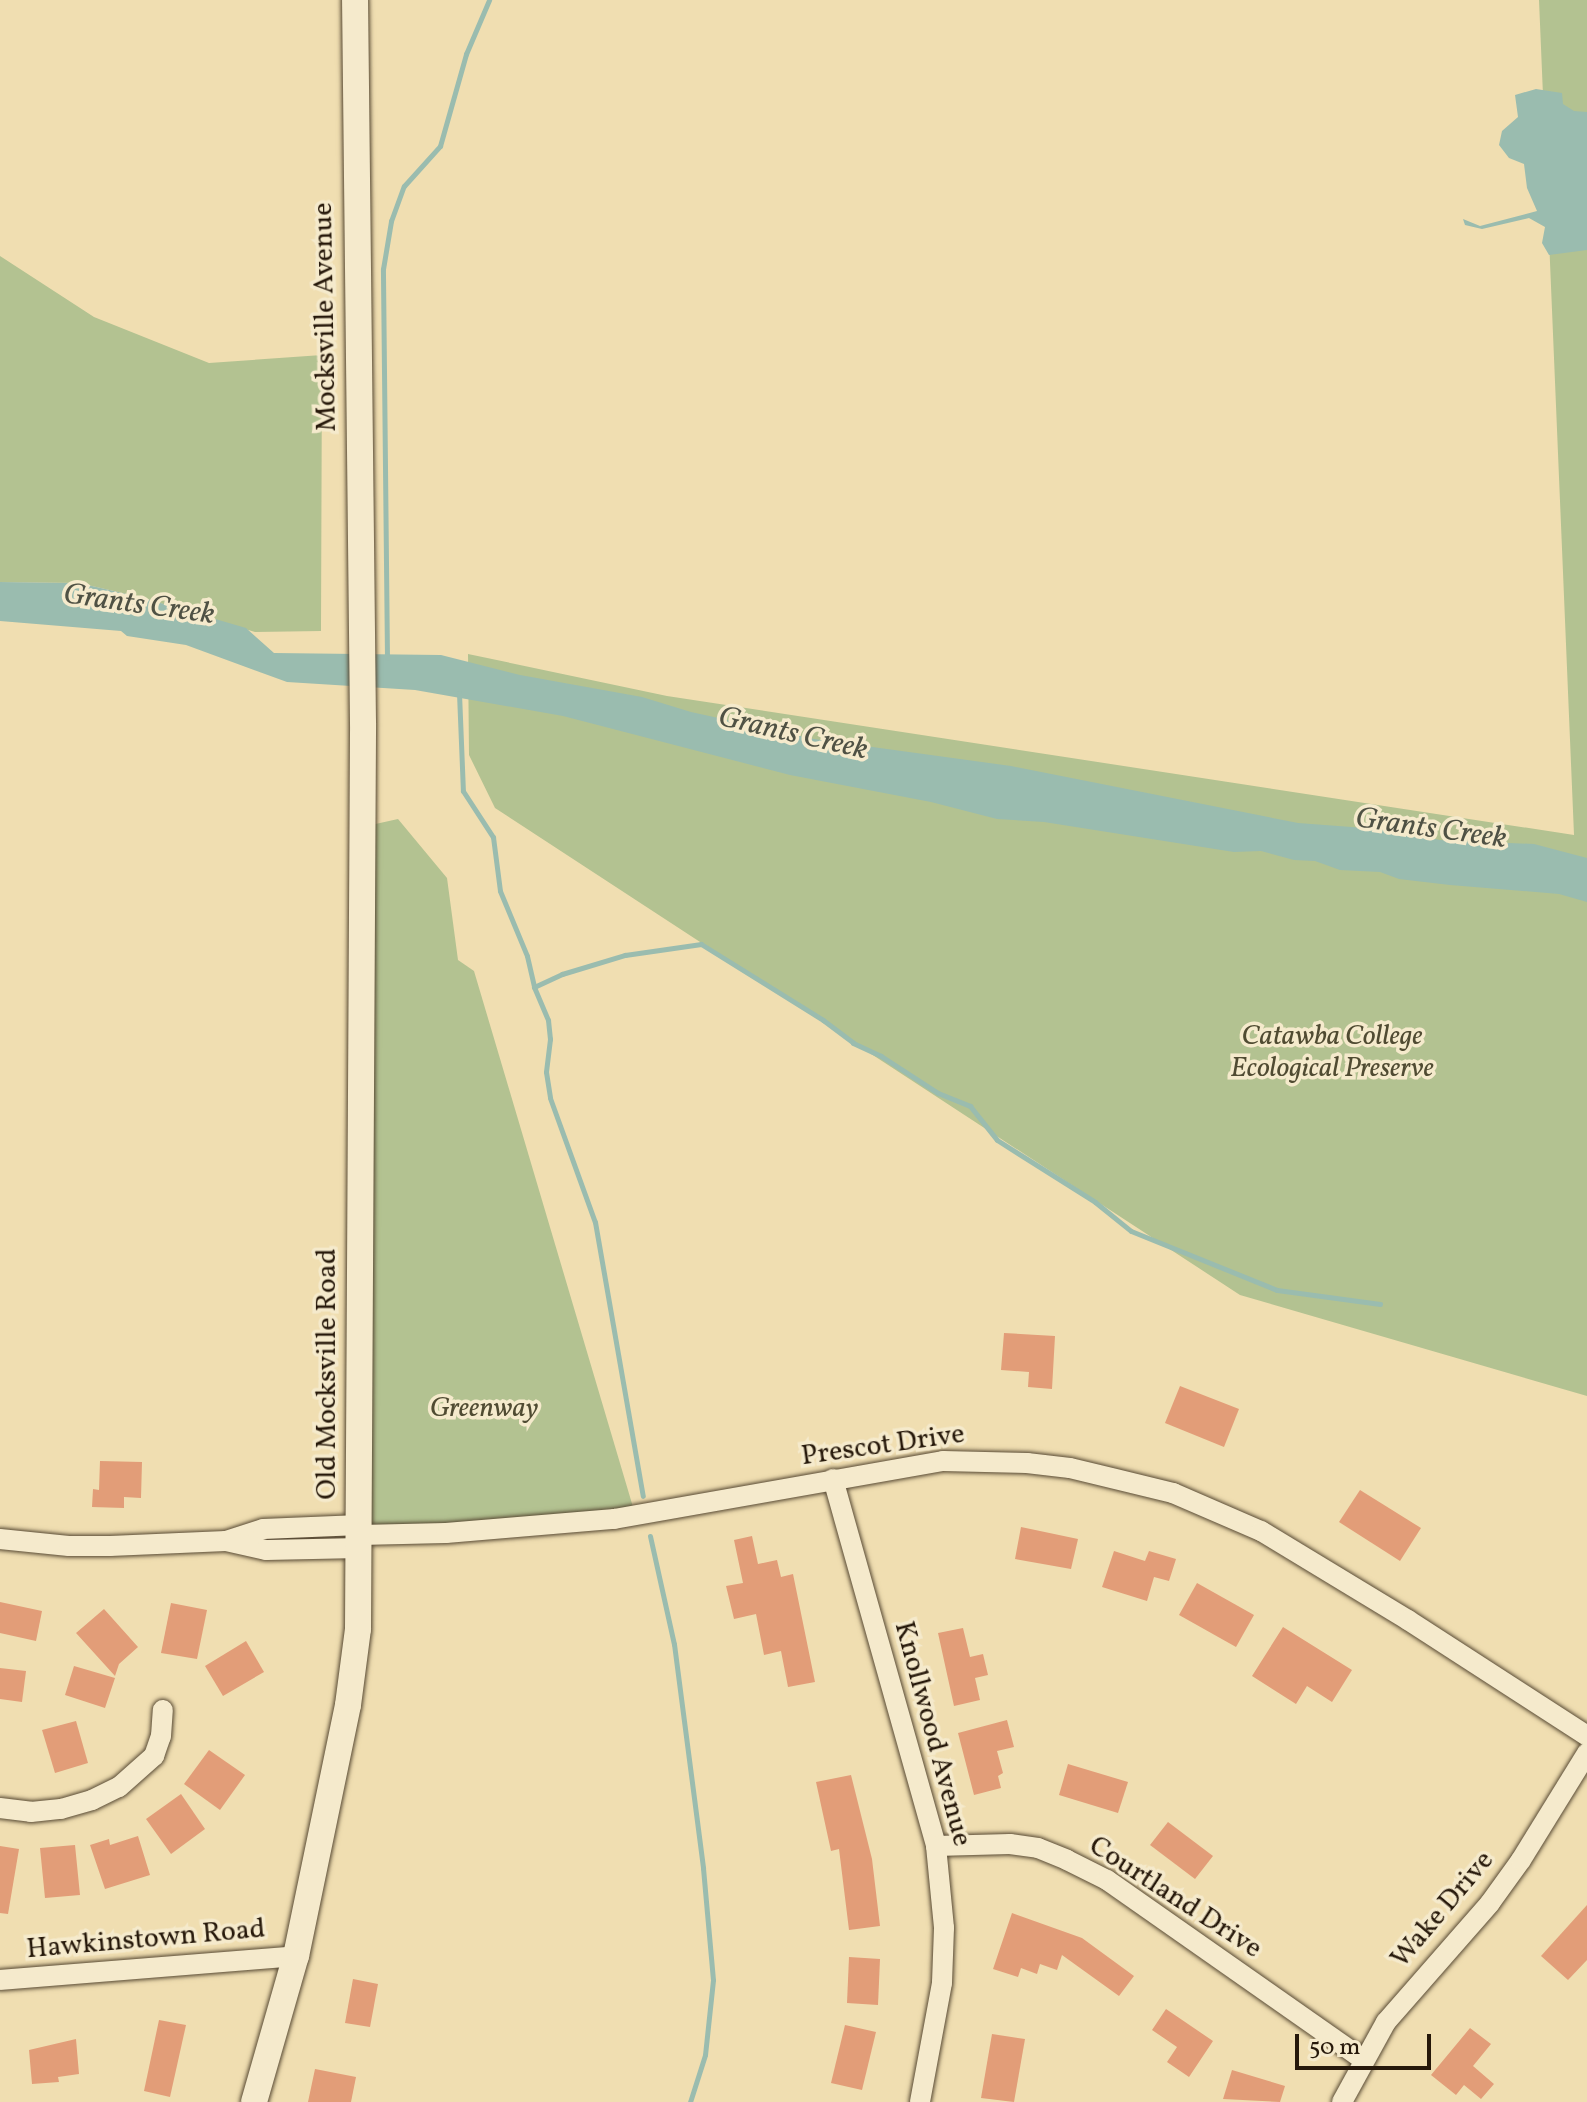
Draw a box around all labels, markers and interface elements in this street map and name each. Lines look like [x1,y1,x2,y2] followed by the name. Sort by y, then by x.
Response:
[307,202,345,432] street label: Mocksville Avenue
[61,577,217,633] water label: Grants Creek
[715,699,871,769] water label: Grants Creek
[1353,801,1509,857] water label: Grants Creek
[1230,1020,1434,1086] park label: Catawba College Ecological Preserve
[311,1248,345,1500] street label: Old Mocksville Road
[430,1392,538,1426] park label: Greenway
[799,1418,967,1474] street label: Prescot Drive
[886,1618,978,1850] street label: Knollwood Avenue
[1082,1830,1268,1966] street label: Courtland Drive
[1384,1845,1502,1975] street label: Wake Drive
[25,1913,267,1967] street label: Hawkinstown Road
[1299,2018,1435,2068] scale bar
[1309,2031,1361,2065] text: 50 m

